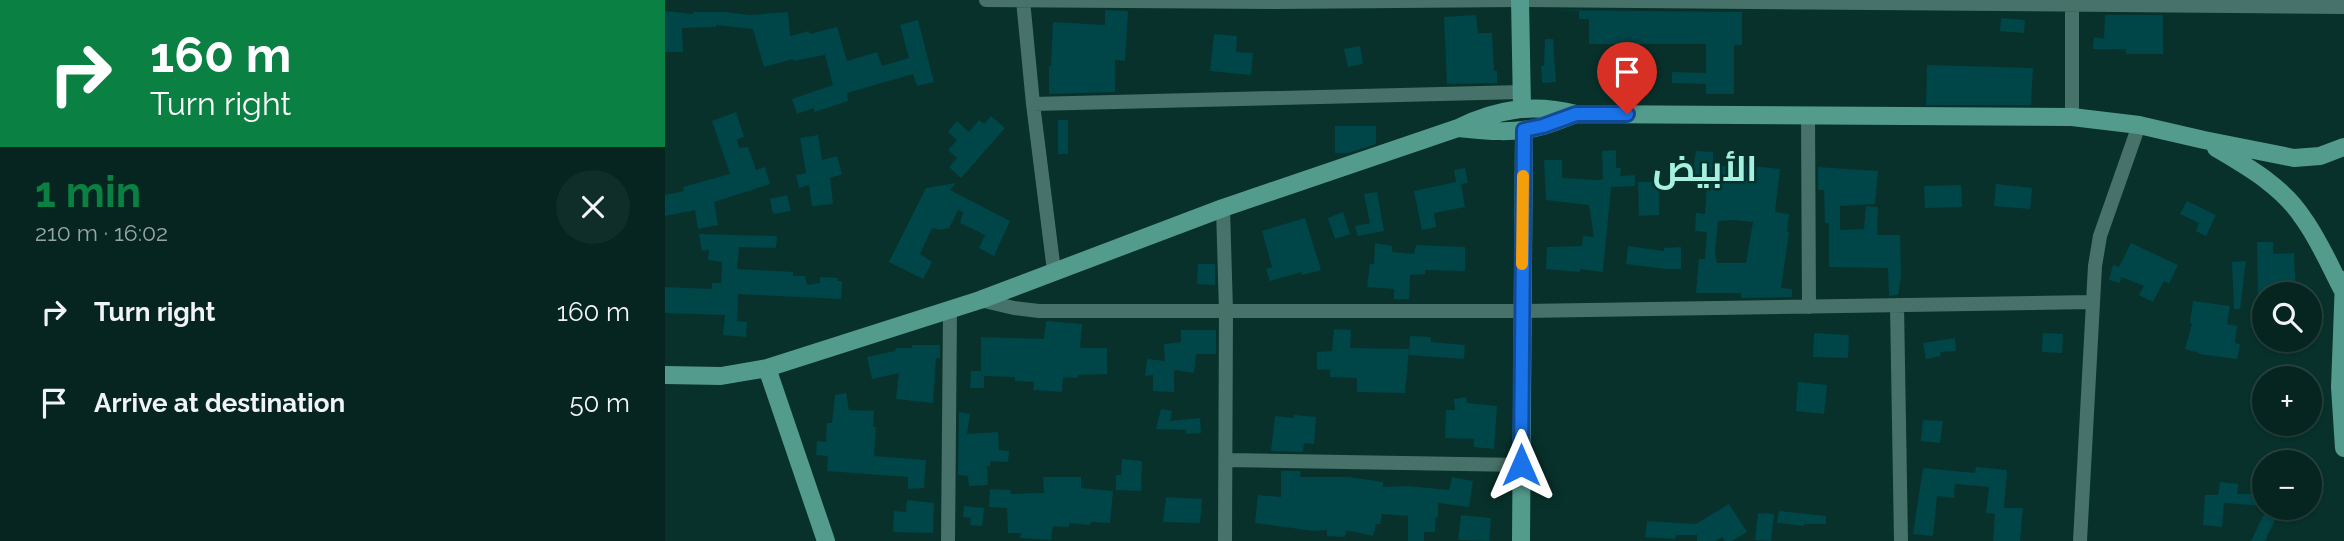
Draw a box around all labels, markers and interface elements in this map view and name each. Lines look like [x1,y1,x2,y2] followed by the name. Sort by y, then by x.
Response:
[150,26,291,83] text: 160 m
[35,28,126,119] icon: right
[1597,42,1657,114] pin
[1608,53,1646,91] icon: arrive
[150,85,291,122] text: Turn right
[1653,148,1757,190] district label: الأبيض
[35,168,141,217] text: 1 min
[556,170,630,244] button: close
[35,219,168,246] text: 210 m · 16:02
[2252,282,2322,520] map controls
[2252,282,2322,352] button: search
[35,293,73,331] icon: right
[94,297,215,327] text: Turn right
[557,297,630,327] text: 160 m
[2252,366,2322,436] button: +
[35,384,73,422] icon: arrive
[94,388,345,418] text: Arrive at destination
[569,388,630,418] text: 50 m
[1484,428,1558,502] position arrow
[2252,450,2322,520] button: −

